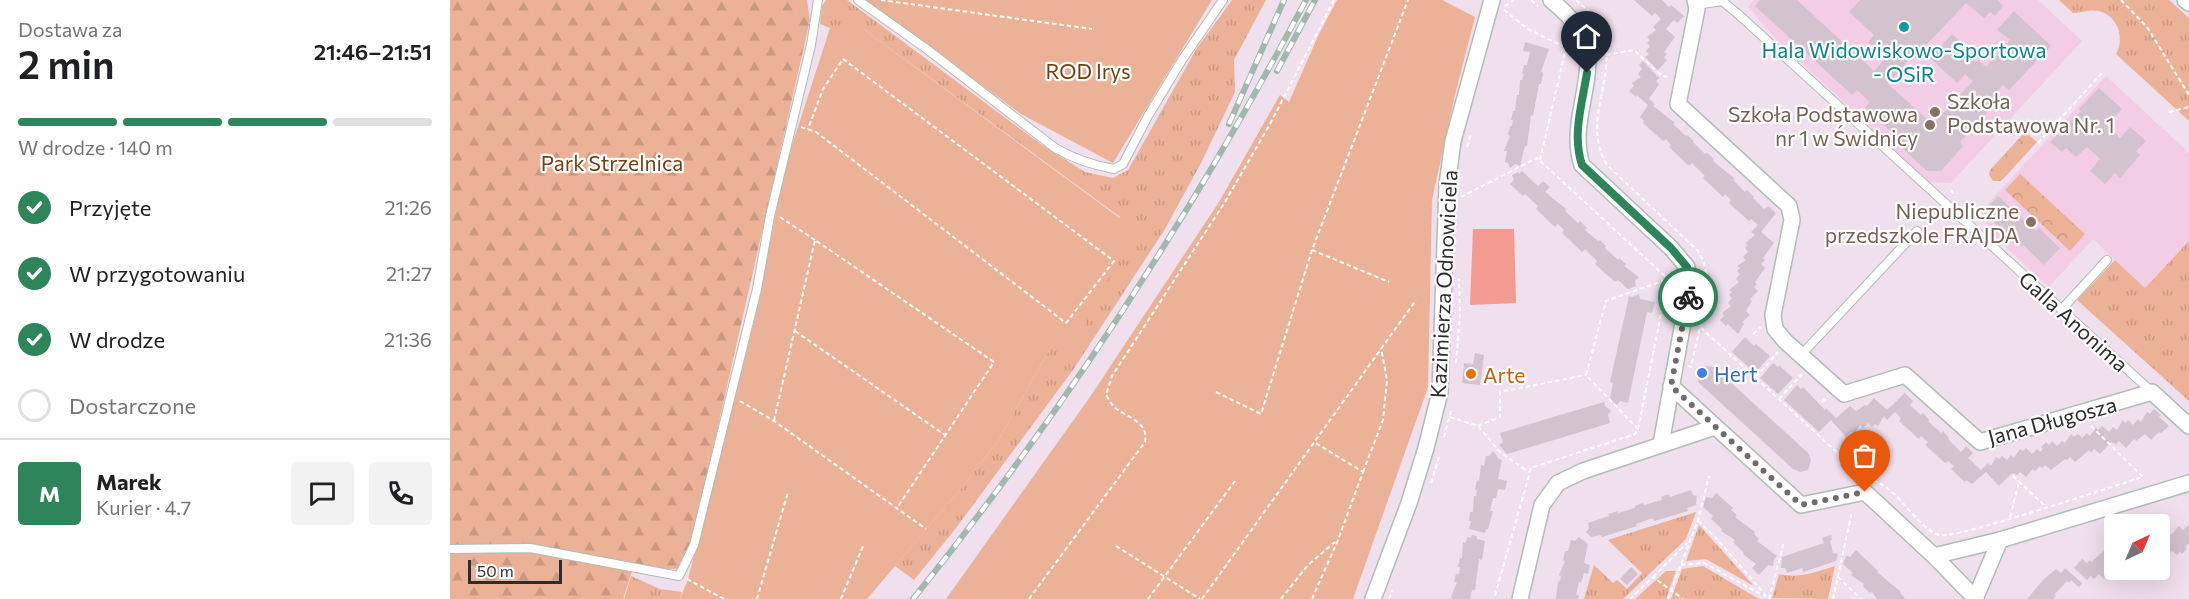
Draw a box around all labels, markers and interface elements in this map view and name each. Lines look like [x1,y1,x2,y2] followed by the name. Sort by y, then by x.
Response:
[1561,11,1612,73] pin
[18,17,122,41] text: Dostawa za
[1570,20,1603,53] icon: home
[1897,20,1911,34] marker: Hala Widowiskowo-Sportowa - OSiR
[1762,37,2046,86] place label: Hala Widowiskowo-Sportowa - OSiR
[314,38,432,65] text: 21:46–21:51
[18,39,115,87] text: 2 min
[1046,58,1130,83] park label: ROD Irys
[1947,88,2115,137] place label: Szkoła Podstawowa Nr. 1
[1728,101,1918,150] place label: Szkoła Podstawowa nr 1 w Świdnicy
[1928,105,1942,119] marker: Szkoła Podstawowa Nr. 1
[1923,118,1937,132] marker: Szkoła Podstawowa nr 1 w Świdnicy
[18,135,173,159] text: W drodze · 140 m
[541,150,683,175] park label: Park Strzelnica
[1425,169,1461,399] street label: Kazimierza Odnowiciela
[18,191,51,224] icon: check
[69,194,151,221] text: Przyjęte
[384,195,432,219] text: 21:26
[1825,198,2019,247] place label: Niepubliczne przedszkole FRAJDA
[2024,215,2038,229] marker: Niepubliczne przedszkole FRAJDA
[18,257,51,290] icon: check
[69,260,245,287] text: W przygotowaniu
[386,261,432,285] text: 21:27
[2014,266,2134,376] street label: Galla Anonima
[1658,267,1718,327] courier
[1672,281,1705,314] icon: bike
[18,323,51,356] icon: check
[69,326,165,353] text: W drodze
[384,327,432,351] text: 21:36
[1714,361,1758,386] place label: Hert
[1483,362,1525,387] place label: Arte
[1695,366,1709,380] marker: Hert
[1464,367,1478,381] marker: Arte
[1985,391,2119,449] street label: Jana Długosza
[69,392,196,419] text: Dostarczone
[1839,430,1890,492] pin
[1848,439,1881,472] icon: bag
[291,462,354,525] button: chat
[369,462,432,525] button: phone
[96,468,162,495] text: Marek
[39,480,60,507] text: M
[96,495,191,519] text: Kurier · 4.7
[2104,514,2170,580] north arrow
[2104,514,2170,580] map controls
[468,557,562,584] scale bar
[477,561,514,580] text: 50 m

